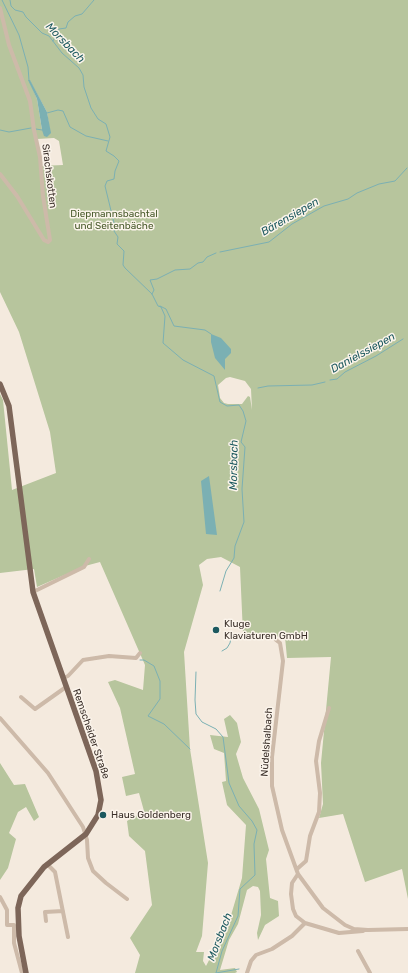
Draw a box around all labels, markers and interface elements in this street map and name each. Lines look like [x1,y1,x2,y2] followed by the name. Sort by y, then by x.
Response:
[43,20,87,66] water label: Morsbach
[39,143,59,209] street label: Sirachskotten
[259,195,321,239] water label: Bärensiepen
[70,208,158,232] park label: Diepmannsbachtal und Seitenbäche
[329,330,397,376] water label: Danielssiepen
[227,440,241,490] water label: Morsbach
[224,618,308,642] place label: Kluge Klaviaturen GmbH
[211,625,221,635] marker: Kluge Klaviaturen GmbH
[70,687,112,781] street label: Remscheider Straße
[259,707,275,777] street label: Nüdelshalbach
[111,809,191,821] place label: Haus Goldenberg
[98,810,108,820] marker: Haus Goldenberg
[205,911,235,963] water label: Morsbach

